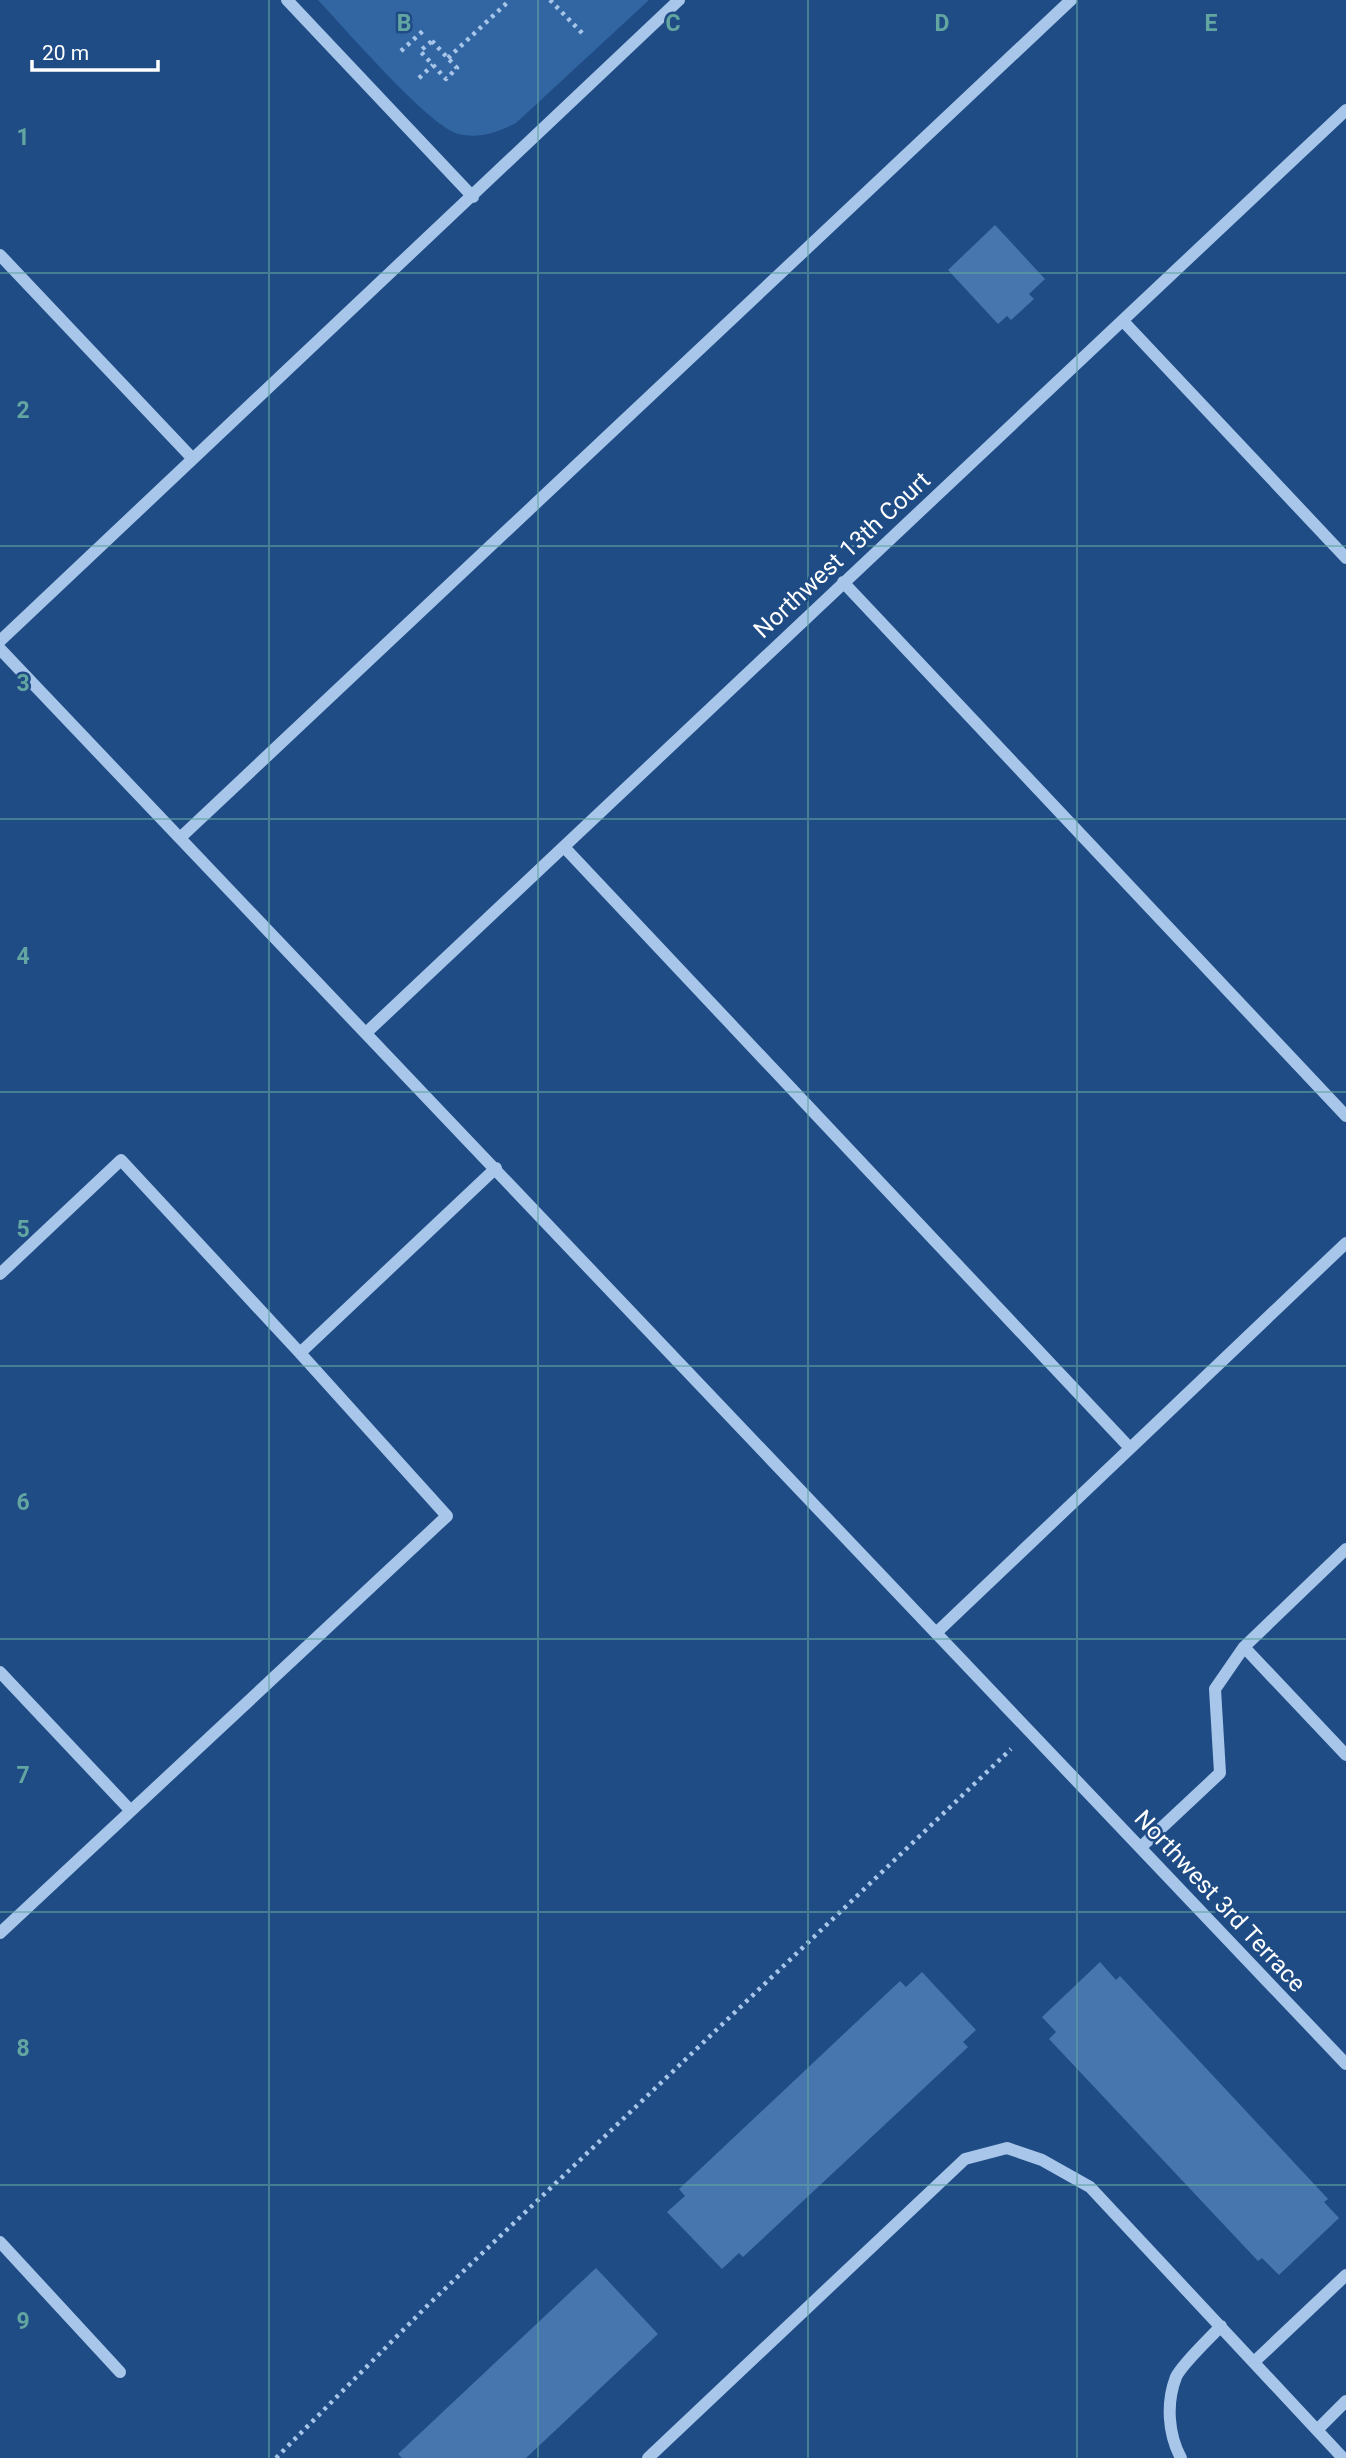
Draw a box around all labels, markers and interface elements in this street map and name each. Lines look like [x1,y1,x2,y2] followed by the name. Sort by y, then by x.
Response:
[397,10,411,37] text: B
[665,10,681,37] text: C
[935,10,949,37] text: D
[1205,10,1218,37] text: E
[32,28,158,72] scale bar
[42,41,89,65] text: 20 m
[16,124,30,151] text: 1
[16,397,30,424] text: 2
[748,466,936,644] street label: Northwest 13th Court
[16,670,30,697] text: 3
[16,943,30,970] text: 4
[16,1216,30,1243] text: 5
[16,1489,30,1516] text: 6
[16,1762,30,1789] text: 7
[1129,1804,1311,1998] street label: Northwest 3rd Terrace
[16,2035,30,2062] text: 8
[16,2308,30,2335] text: 9

